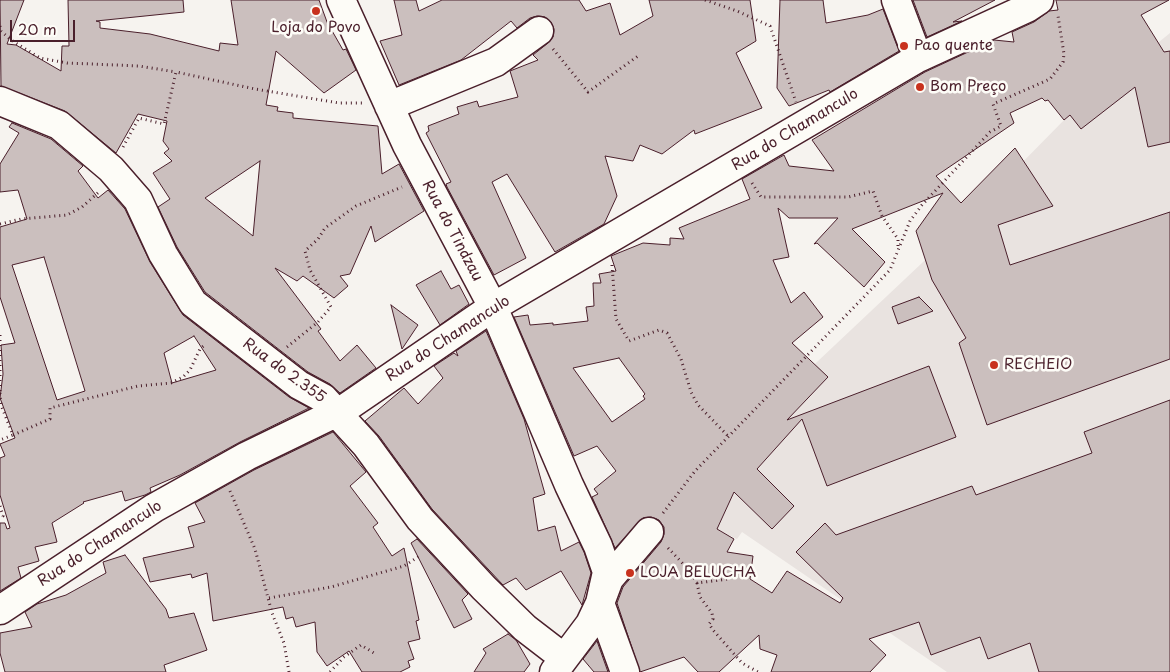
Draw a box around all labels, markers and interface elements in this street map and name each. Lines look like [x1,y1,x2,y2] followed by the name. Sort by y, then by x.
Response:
[310,5,322,17] marker: Loja do Povo
[12,10,78,42] scale bar
[18,17,57,40] text: 20 m
[271,19,361,37] place label: Loja do Povo
[914,37,993,55] place label: Pao quente
[898,40,910,52] marker: Pao quente
[930,78,1006,96] place label: Bom Preço
[914,81,926,93] marker: Bom Preço
[728,85,862,175] street label: Rua do Chamanculo
[418,177,486,285] street label: Rua do Tindzau
[383,292,513,386] street label: Rua do Chamanculo
[239,335,329,407] street label: Rua do 2.355
[1004,356,1072,374] place label: RECHEIO
[988,359,1000,371] marker: RECHEIO
[35,497,165,591] street label: Rua do Chamanculo
[640,564,756,582] place label: LOJA BELUCHA
[624,567,636,579] marker: LOJA BELUCHA

